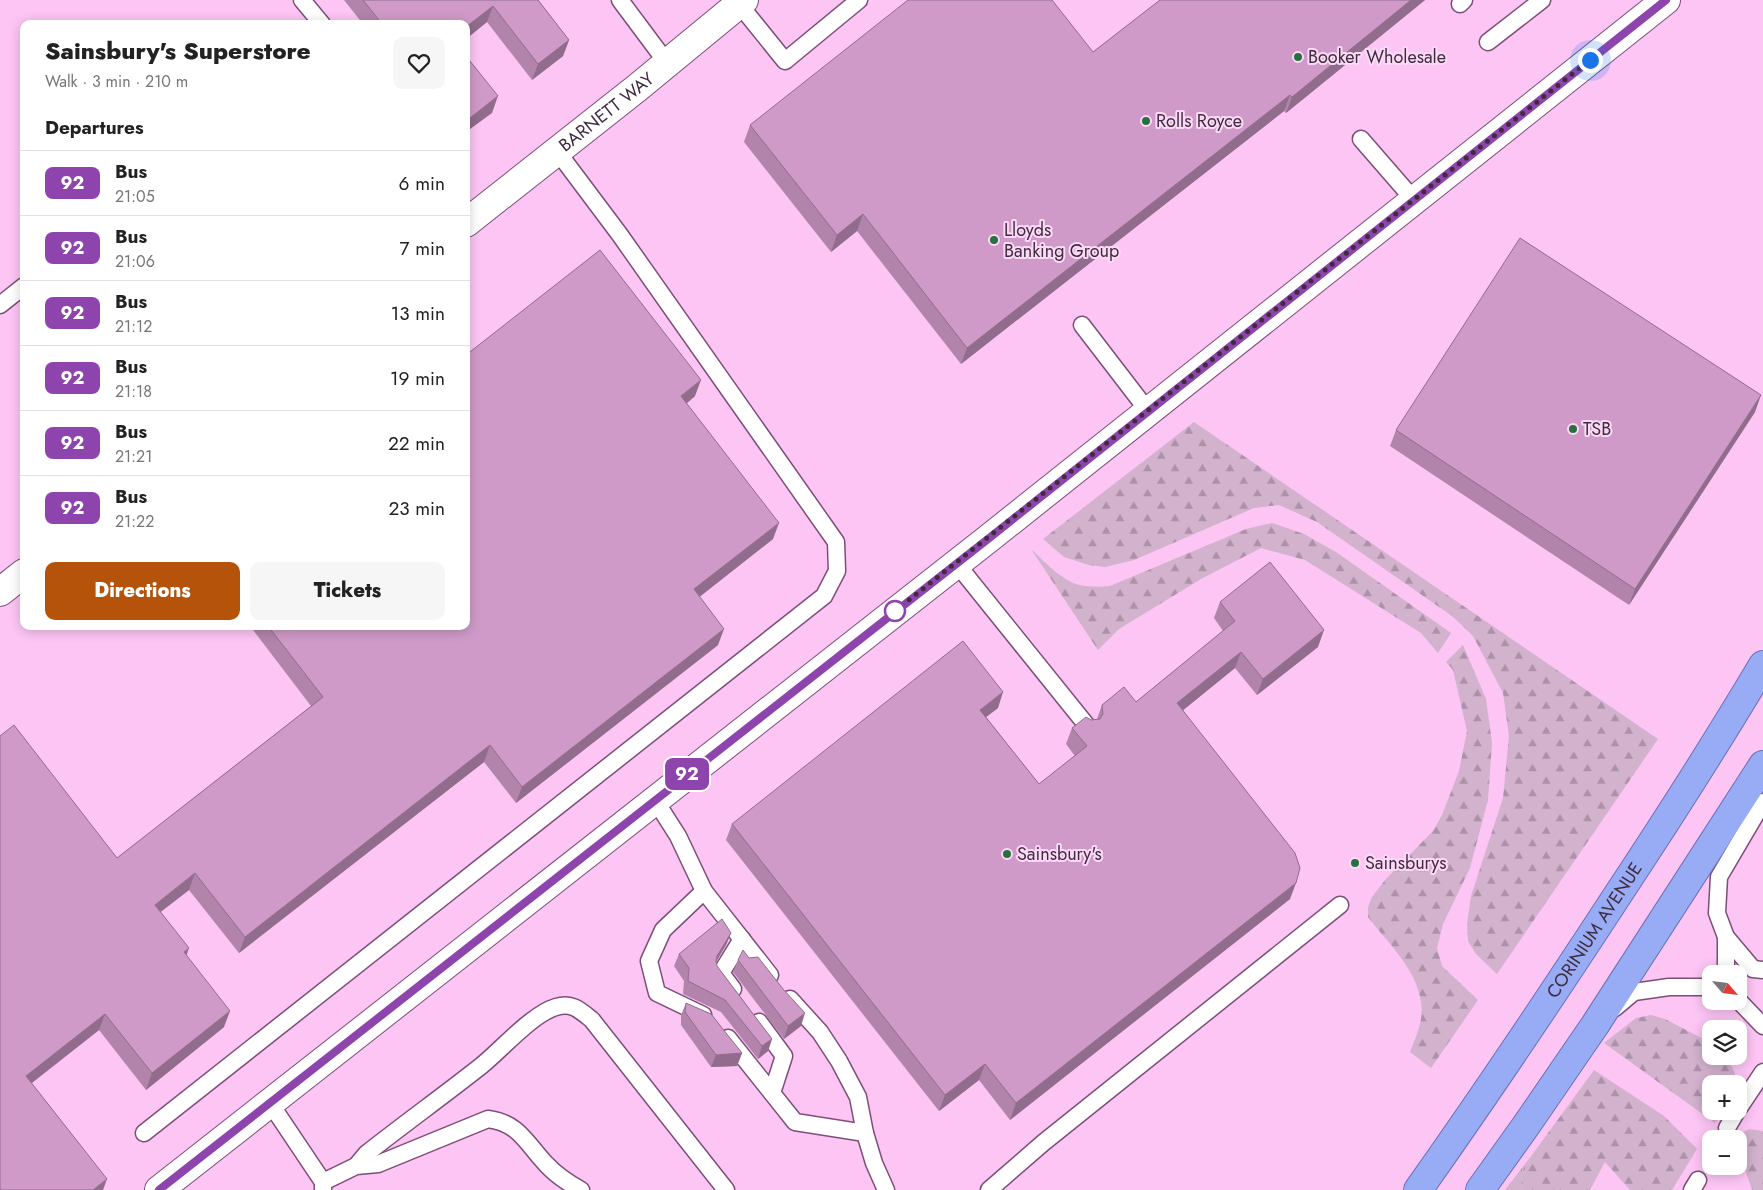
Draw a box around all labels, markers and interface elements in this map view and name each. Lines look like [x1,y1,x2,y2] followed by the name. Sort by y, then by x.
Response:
[45,33,311,68] text: Sainsbury's Superstore
[393,37,445,89] button: heart
[1308,44,1446,70] place label: Booker Wholesale
[1578,48,1603,73] your location
[1292,51,1304,63] marker: Booker Wholesale
[553,66,660,158] street label: BARNETT WAY
[45,70,188,93] text: Walk · 3 min · 210 m
[1156,108,1242,134] place label: Rolls Royce
[45,114,144,141] text: Departures
[1140,115,1152,127] marker: Rolls Royce
[115,158,147,185] text: Bus
[61,170,84,196] text: 92
[399,170,445,197] text: 6 min
[115,185,155,208] text: 21:05
[1004,217,1119,264] place label: Lloyds Banking Group
[115,223,147,250] text: Bus
[988,234,1000,246] marker: Lloyds Banking Group
[61,235,84,261] text: 92
[400,235,445,262] text: 7 min
[115,250,155,273] text: 21:06
[115,288,147,315] text: Bus
[61,300,84,326] text: 92
[391,300,445,327] text: 13 min
[115,315,152,338] text: 21:12
[115,353,147,380] text: Bus
[61,365,84,391] text: 92
[390,365,445,392] text: 19 min
[115,380,152,403] text: 21:18
[1583,416,1611,442] place label: TSB
[115,418,147,445] text: Bus
[1567,423,1579,435] marker: TSB
[61,430,84,456] text: 92
[388,430,445,457] text: 22 min
[115,445,152,468] text: 21:21
[115,483,147,510] text: Bus
[61,495,84,521] text: 92
[388,495,445,522] text: 23 min
[115,510,154,533] text: 21:22
[45,562,240,620] button: Directions
[250,562,445,620] button: Tickets
[884,600,906,622] unlabelled marker
[664,758,710,790] line badge: 92
[675,761,699,787] text: 92
[1017,841,1102,867] place label: Sainsbury's
[1001,848,1013,860] marker: Sainsbury's
[1365,850,1447,876] place label: Sainsburys
[1349,857,1361,869] marker: Sainsburys
[1540,857,1649,1003] street label: CORINIUM AVENUE
[1702,965,1748,1010] north arrow
[1702,965,1747,1175] map controls
[1702,1020,1747,1065] button: layers
[1702,1075,1747,1120] button: +
[1702,1130,1747,1175] button: −

